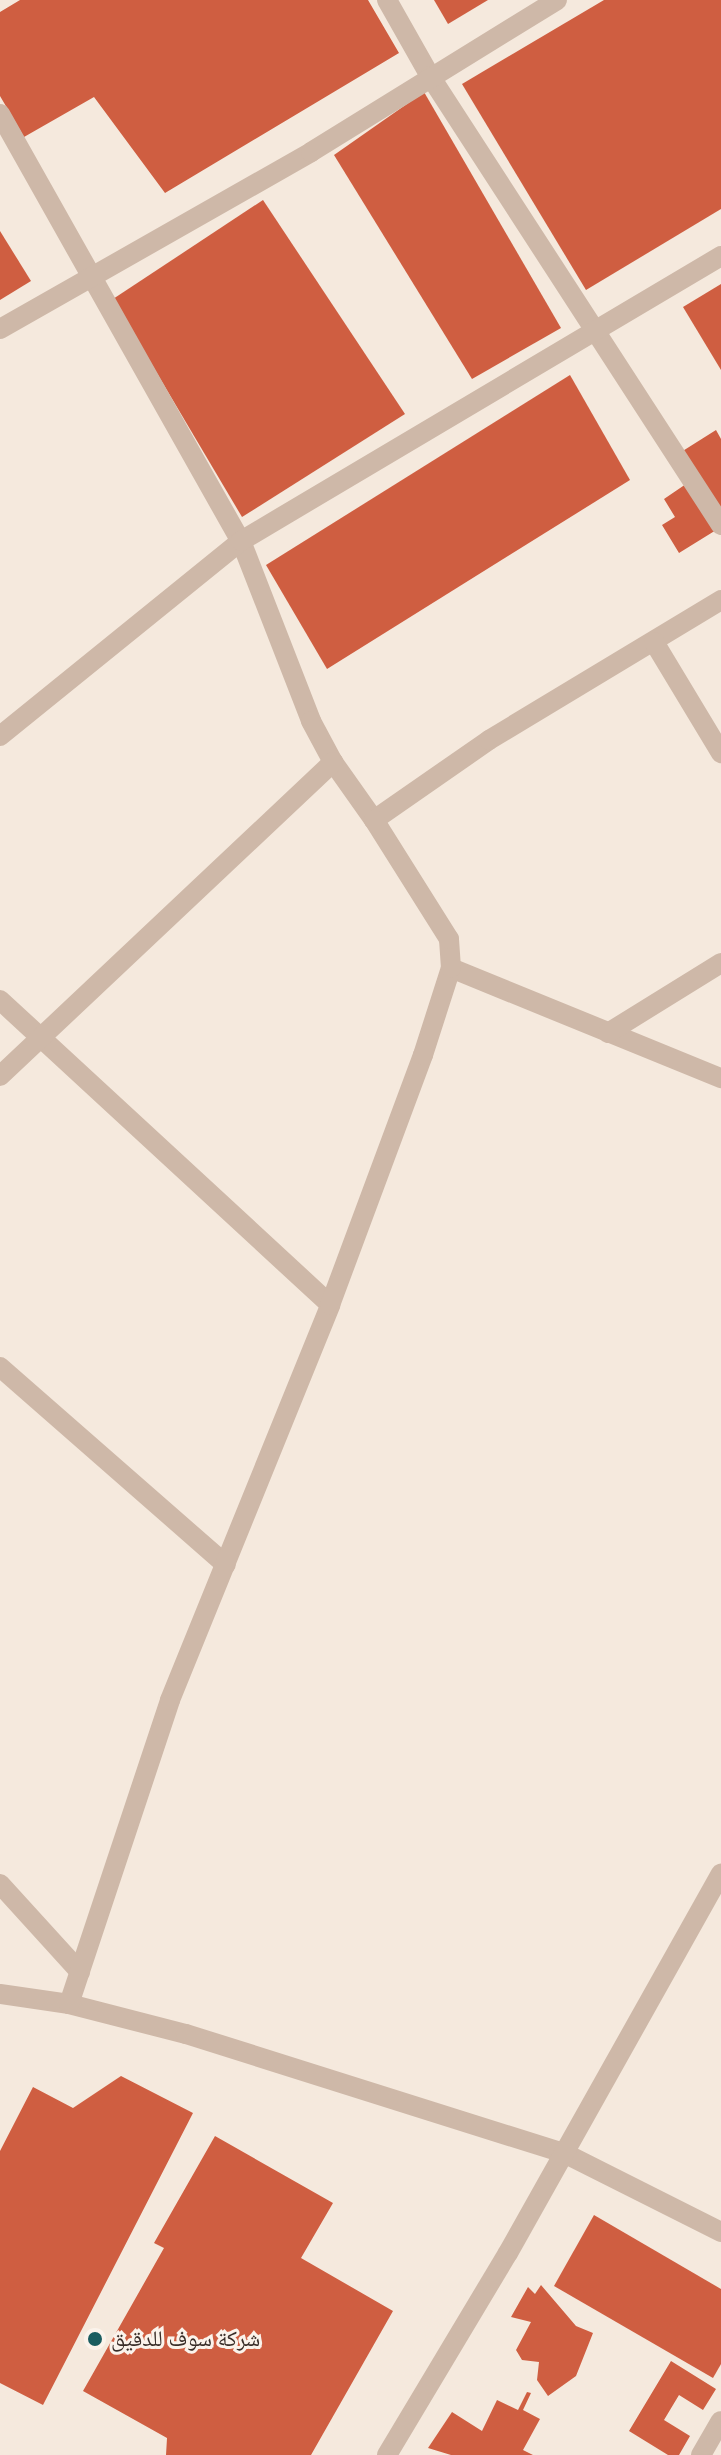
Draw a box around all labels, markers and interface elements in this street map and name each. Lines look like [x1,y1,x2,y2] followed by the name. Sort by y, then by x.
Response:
[111,2326,260,2352] place label: شركة سوف للدقيق
[86,2330,104,2348] marker: شركة سوف للدقيق

